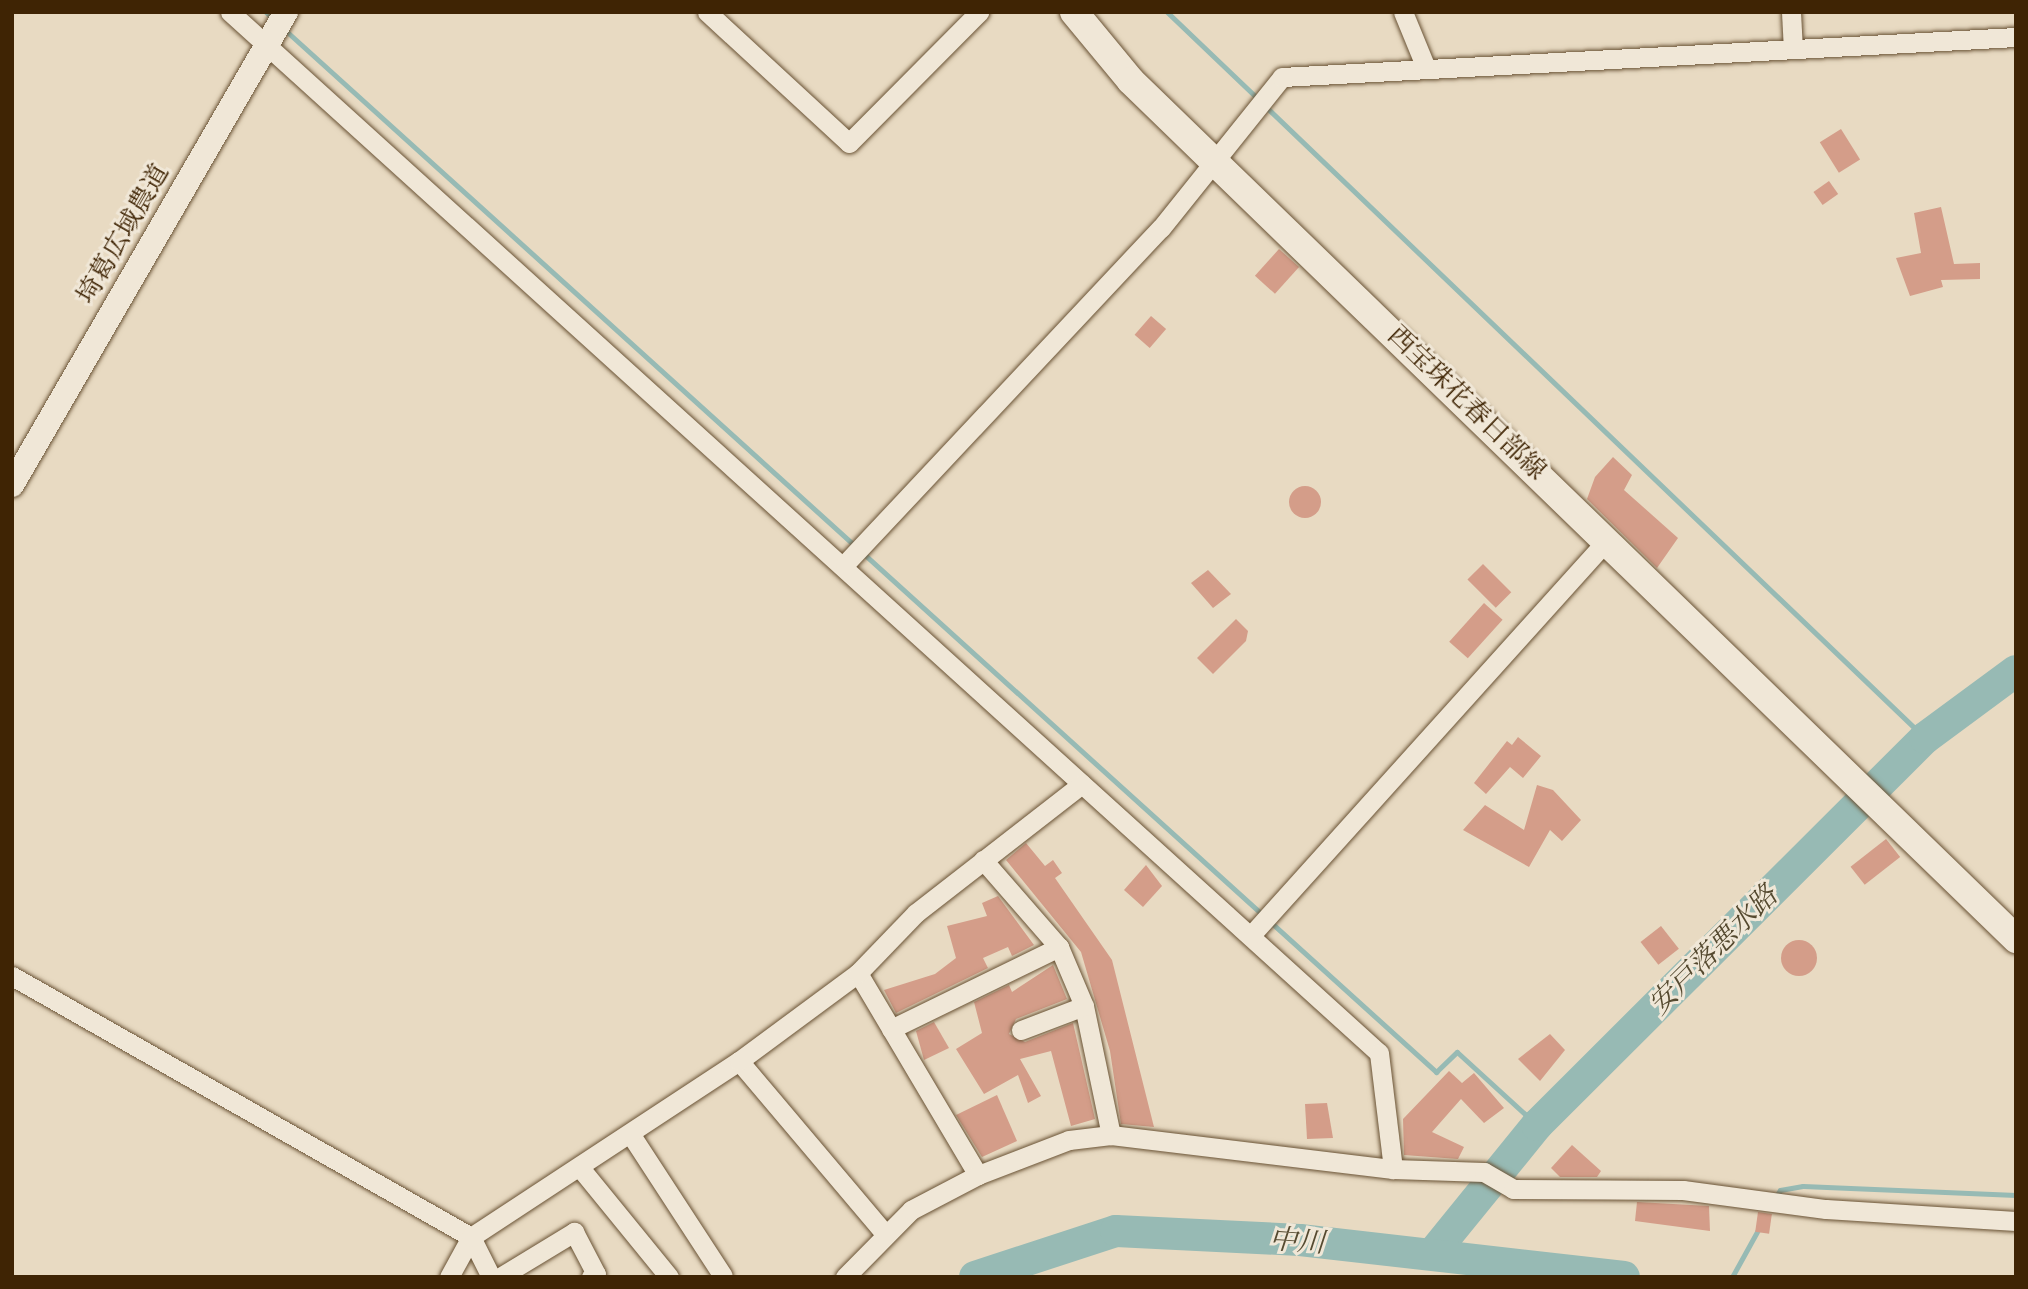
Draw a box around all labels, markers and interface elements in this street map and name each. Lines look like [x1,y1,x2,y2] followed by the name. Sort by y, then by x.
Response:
[70,159,176,309] street label: 埼葛広域農道
[1381,320,1553,486] street label: 西宝珠花春日部線
[1642,879,1784,1021] water label: 安戸落悪水路
[1268,1222,1326,1260] water label: 中川

